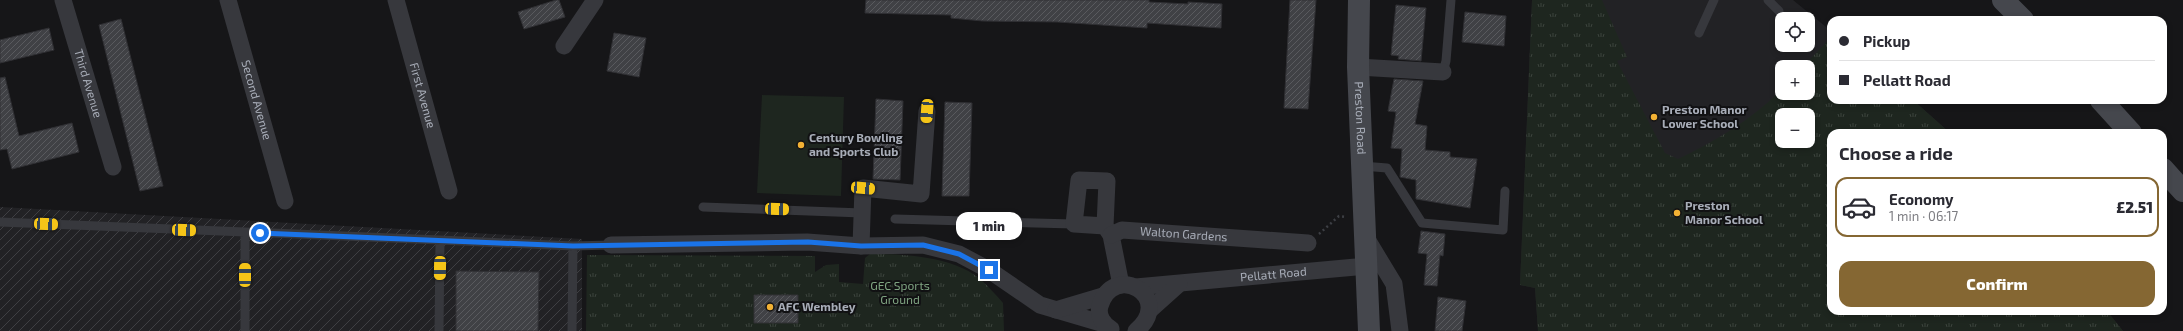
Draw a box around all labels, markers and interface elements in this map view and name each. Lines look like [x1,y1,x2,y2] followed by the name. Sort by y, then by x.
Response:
[1775,12,1815,148] map controls
[1775,12,1815,52] button: locate
[1863,32,1910,50] text: Pickup
[72,47,106,119] street label: Third Avenue
[239,58,275,141] street label: Second Avenue
[1775,60,1815,100] button: +
[408,61,439,130] street label: First Avenue
[1863,71,1951,89] text: Pellatt Road
[1353,81,1370,155] street label: Preston Road
[920,99,934,123] car
[1662,102,1747,130] place label: Preston Manor Lower School
[1775,108,1815,148] button: −
[1649,112,1659,122] marker: Preston Manor Lower School
[809,130,903,158] place label: Century Bowling and Sports Club
[796,140,806,150] marker: Century Bowling and Sports Club
[1839,142,1953,164] text: Choose a ride
[851,181,875,195] car
[1841,189,1877,225] icon: car
[1889,190,1954,208] text: Economy
[1685,198,1763,226] place label: Preston Manor School
[2116,198,2153,216] text: £2.51
[765,203,789,215] car
[1672,208,1682,218] marker: Preston Manor School
[1889,208,1958,224] text: 1 min · 06:17
[956,212,1022,240] callout: 1 min
[34,217,58,231] car
[973,218,1005,234] text: 1 min
[1140,223,1228,243] street label: Walton Gardens
[172,224,196,236] car
[251,224,269,242] route start
[434,256,446,280] car
[980,261,998,279] route end
[1839,261,2155,307] button: Confirm
[239,263,251,287] car
[1239,264,1307,284] street label: Pellatt Road
[870,278,930,306] park label: GEC Sports Ground
[778,299,856,314] place label: AFC Wembley
[765,302,775,312] marker: AFC Wembley

